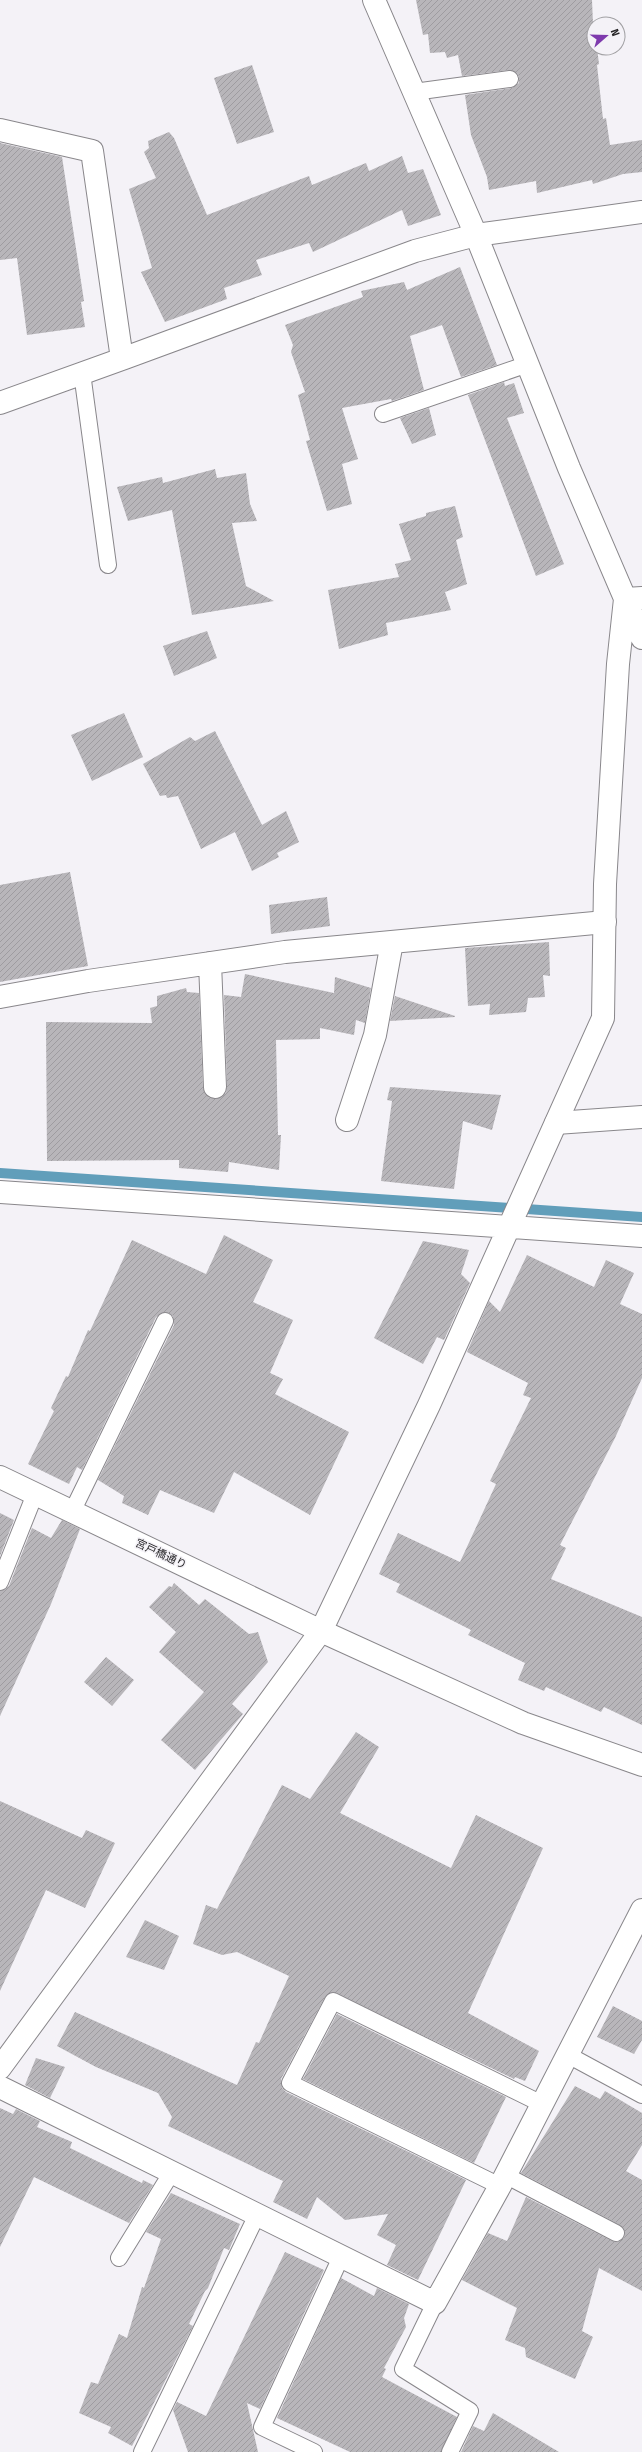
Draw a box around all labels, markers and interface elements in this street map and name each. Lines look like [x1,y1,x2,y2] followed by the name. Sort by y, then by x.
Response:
[586,16,626,56] north arrow
[608,27,622,38] text: N
[133,1536,189,1572] street label: 宮戸橋通り

